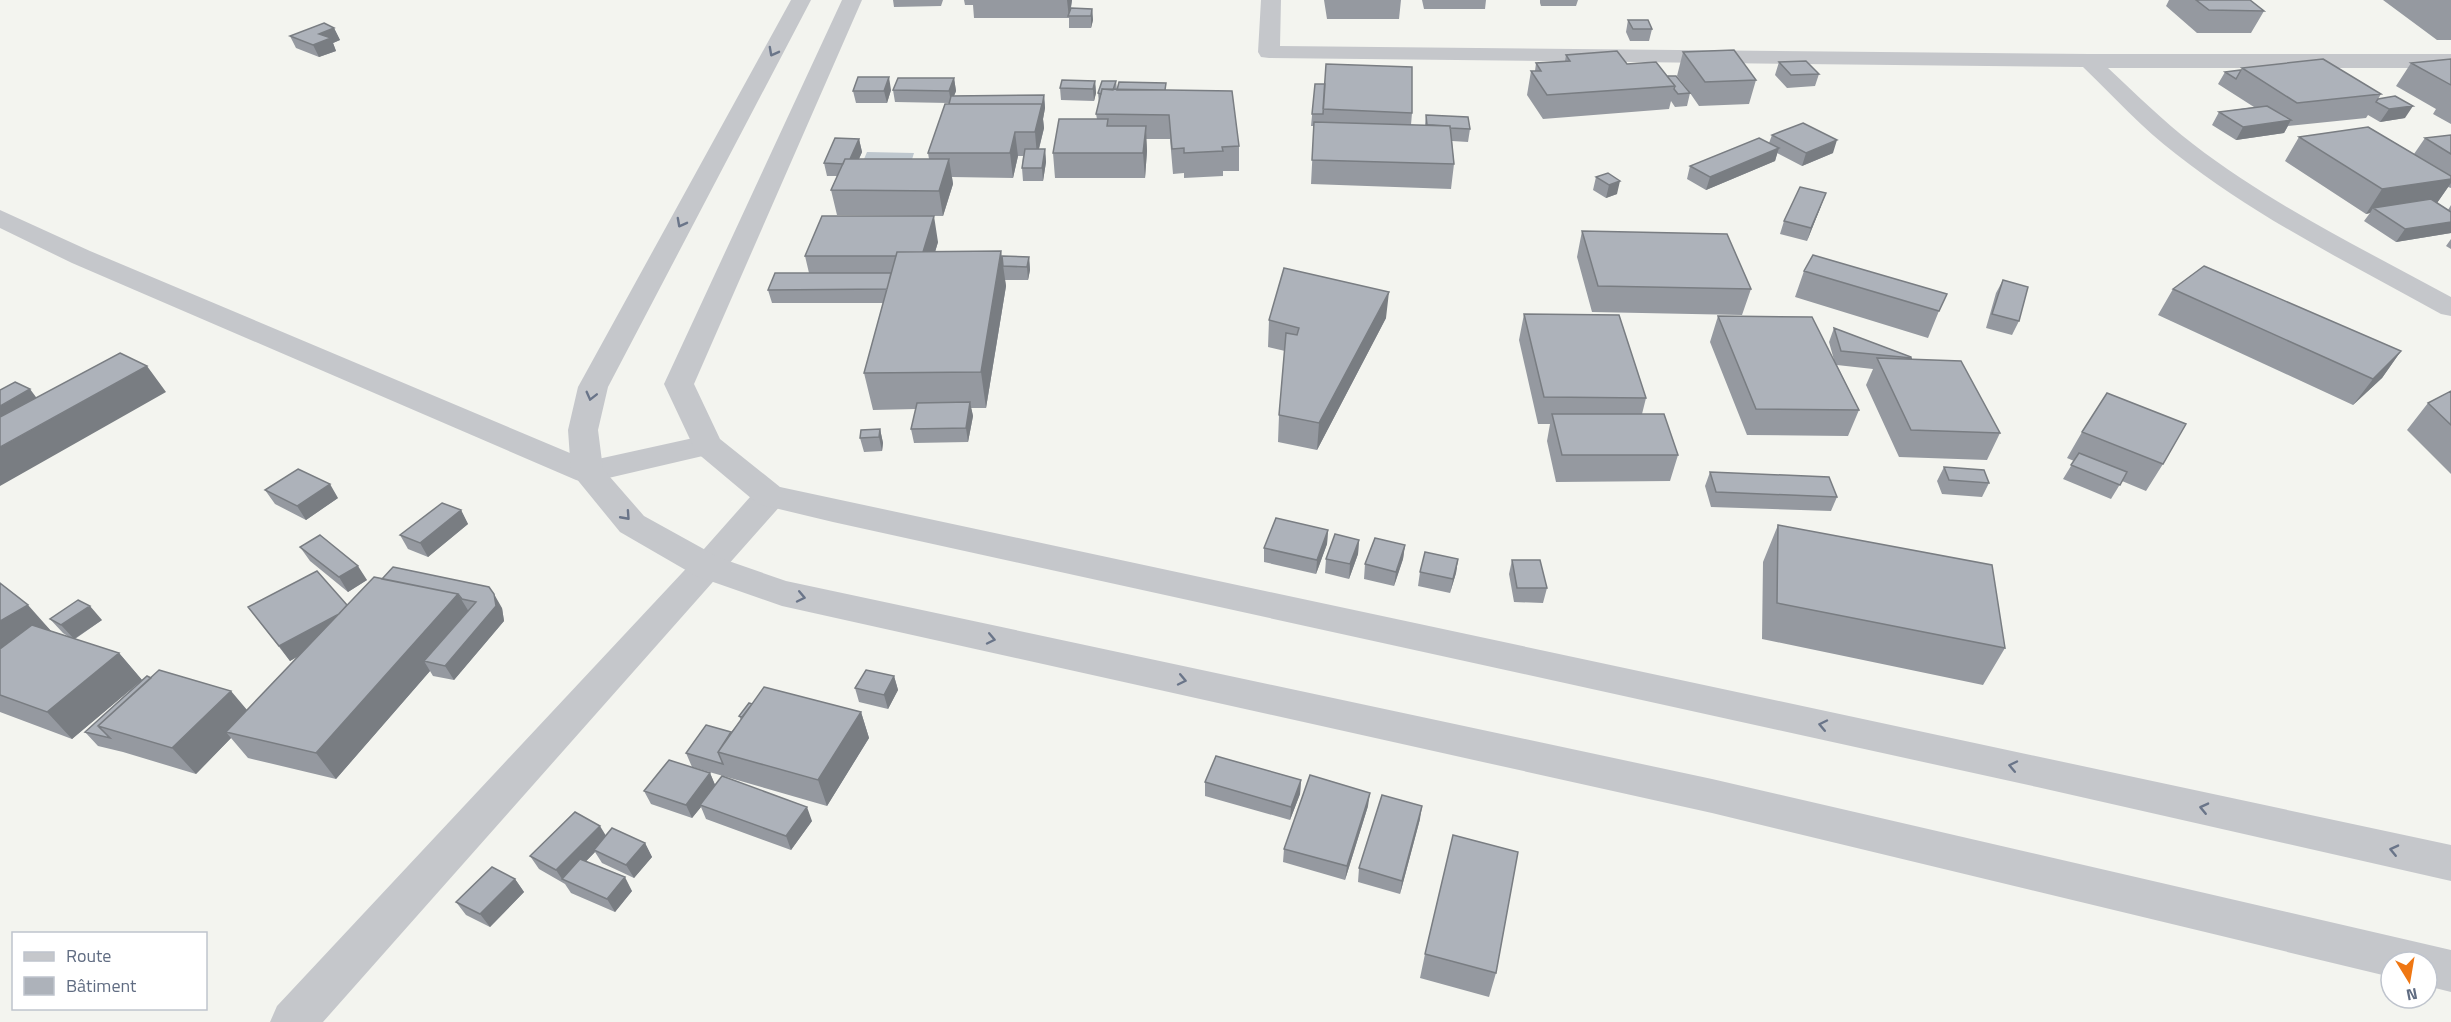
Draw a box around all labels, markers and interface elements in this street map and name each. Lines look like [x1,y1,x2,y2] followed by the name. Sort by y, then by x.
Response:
[769,45,780,56] one-way arrow
[677,217,688,228] one-way arrow
[585,391,598,401] one-way arrow
[619,509,630,520] one-way arrow
[796,590,806,603] one-way arrow
[986,631,996,644] one-way arrow
[1177,673,1187,686] one-way arrow
[1818,719,1828,732] one-way arrow
[2008,760,2018,773] one-way arrow
[2199,802,2209,815] one-way arrow
[2389,845,2399,858] one-way arrow
[12,932,207,1010] legend
[66,942,111,969] text: Route
[2379,950,2439,1010] north arrow
[66,972,137,999] text: Bâtiment
[2404,982,2420,1008] text: N

